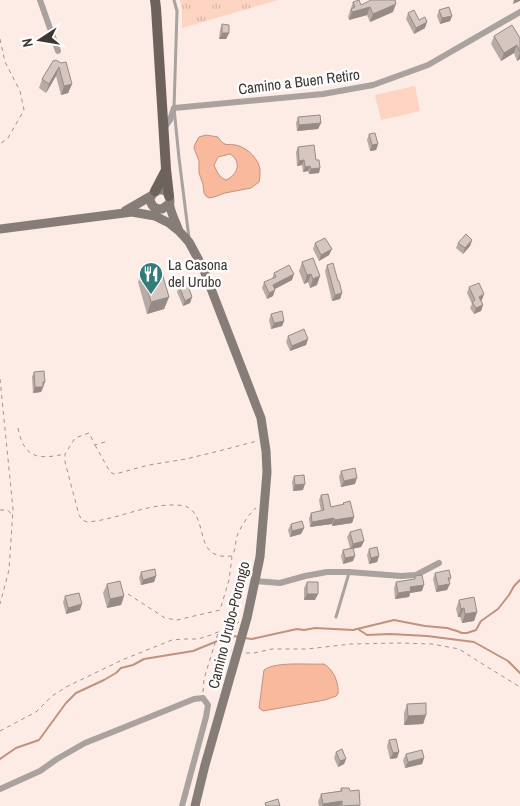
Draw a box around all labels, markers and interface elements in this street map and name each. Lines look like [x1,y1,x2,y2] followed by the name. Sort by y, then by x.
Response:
[15,15,65,65] north arrow
[18,37,37,49] text: N
[237,64,361,99] street label: Camino a Buen Retiro
[168,254,228,292] place label: La Casona del Urubo
[138,261,164,295] restaurant icon: La Casona del Urubo
[203,559,255,691] street label: Camino Urubo-Porongo

